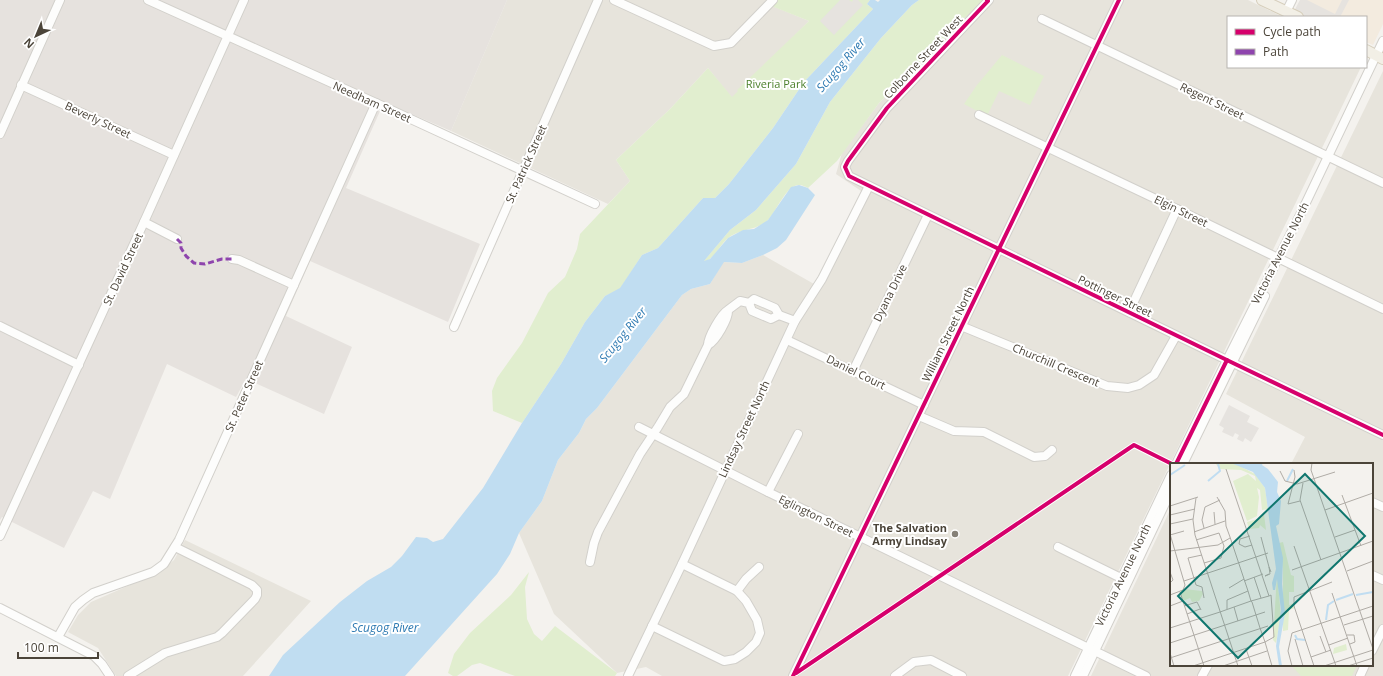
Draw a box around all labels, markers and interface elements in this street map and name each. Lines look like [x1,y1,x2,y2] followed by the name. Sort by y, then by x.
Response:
[880,12,965,102] street label: Colborne Street West
[16,16,56,56] north arrow
[1227,16,1367,68] legend
[1263,23,1321,40] text: Cycle path
[812,33,870,95] water label: Scugog River
[20,35,37,52] text: N
[1263,43,1289,60] text: Path
[746,76,806,91] park label: Riveria Park
[331,78,414,126] street label: Needham Street
[1178,79,1247,123] street label: Regent Street
[63,98,134,141] street label: Beverly Street
[502,122,550,205] street label: St. Patrick Street
[1152,191,1211,230] street label: Elgin Street
[1247,199,1312,306] street label: Victoria Avenue North
[99,230,146,307] street label: St. David Street
[869,262,910,324] street label: Dyana Drive
[1076,271,1155,320] street label: Pottinger Street
[918,284,977,384] street label: William Street North
[595,302,651,366] water label: Scugog River
[1010,339,1102,390] street label: Churchill Crescent
[824,351,888,392] street label: Daniel Court
[221,358,266,434] street label: St. Peter Street
[714,378,773,480] street label: Lindsay Street North
[1170,463,1373,666] inset map
[776,491,856,540] street label: Eglington Street
[872,520,948,548] place label: The Salvation Army Lindsay
[1091,521,1154,629] street label: Victoria Avenue North
[950,529,960,539] marker: The Salvation Army Lindsay
[352,619,420,636] water label: Scugog River
[18,634,98,660] scale bar
[24,639,59,656] text: 100 m

